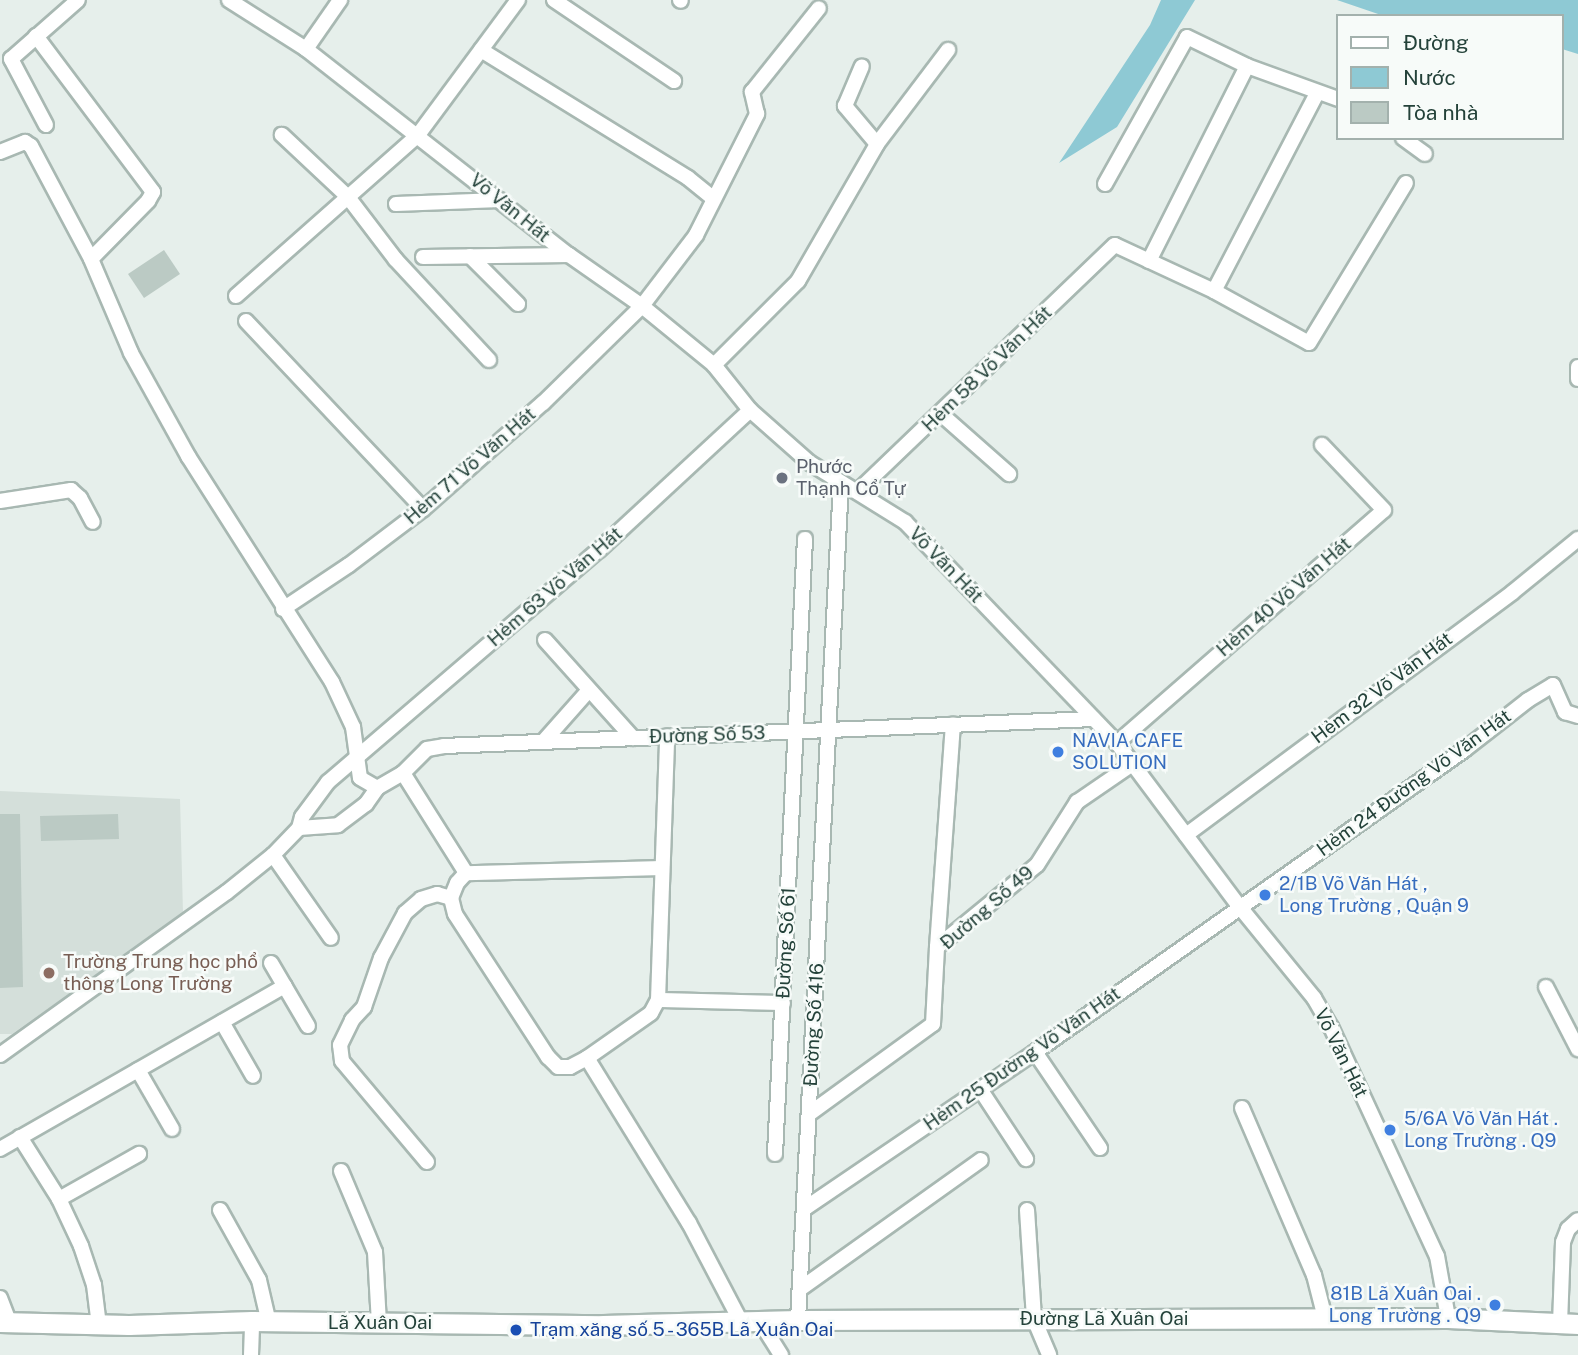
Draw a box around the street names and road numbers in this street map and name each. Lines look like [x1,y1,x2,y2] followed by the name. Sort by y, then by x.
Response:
[465,169,555,247] street label: Võ Văn Hát
[917,301,1057,437] street label: Hẻm 58 Võ Văn Hát
[399,402,541,530] street label: Hẻm 71 Võ Văn Hát
[483,522,627,652] street label: Hẻm 63 Võ Văn Hát
[904,522,988,608] street label: Võ Văn Hát
[1212,532,1356,662] street label: Hẻm 40 Võ Văn Hát
[1307,627,1457,749] street label: Hẻm 32 Võ Văn Hát
[1312,705,1516,861] street label: Hẻm 24 Đường Võ Văn Hát
[648,722,766,748] street label: Đường Số 53
[936,861,1038,955] street label: Đường Số 49
[772,887,800,999] street label: Đường Số 61
[799,963,829,1087] street label: Đường Số 416
[919,982,1125,1136] street label: Hẻm 25 Đường Võ Văn Hát
[1309,1004,1373,1102] street label: Võ Văn Hát
[1020,1308,1188,1330] street label: Đường Lã Xuân Oai
[328,1312,432,1334] street label: Lã Xuân Oai

